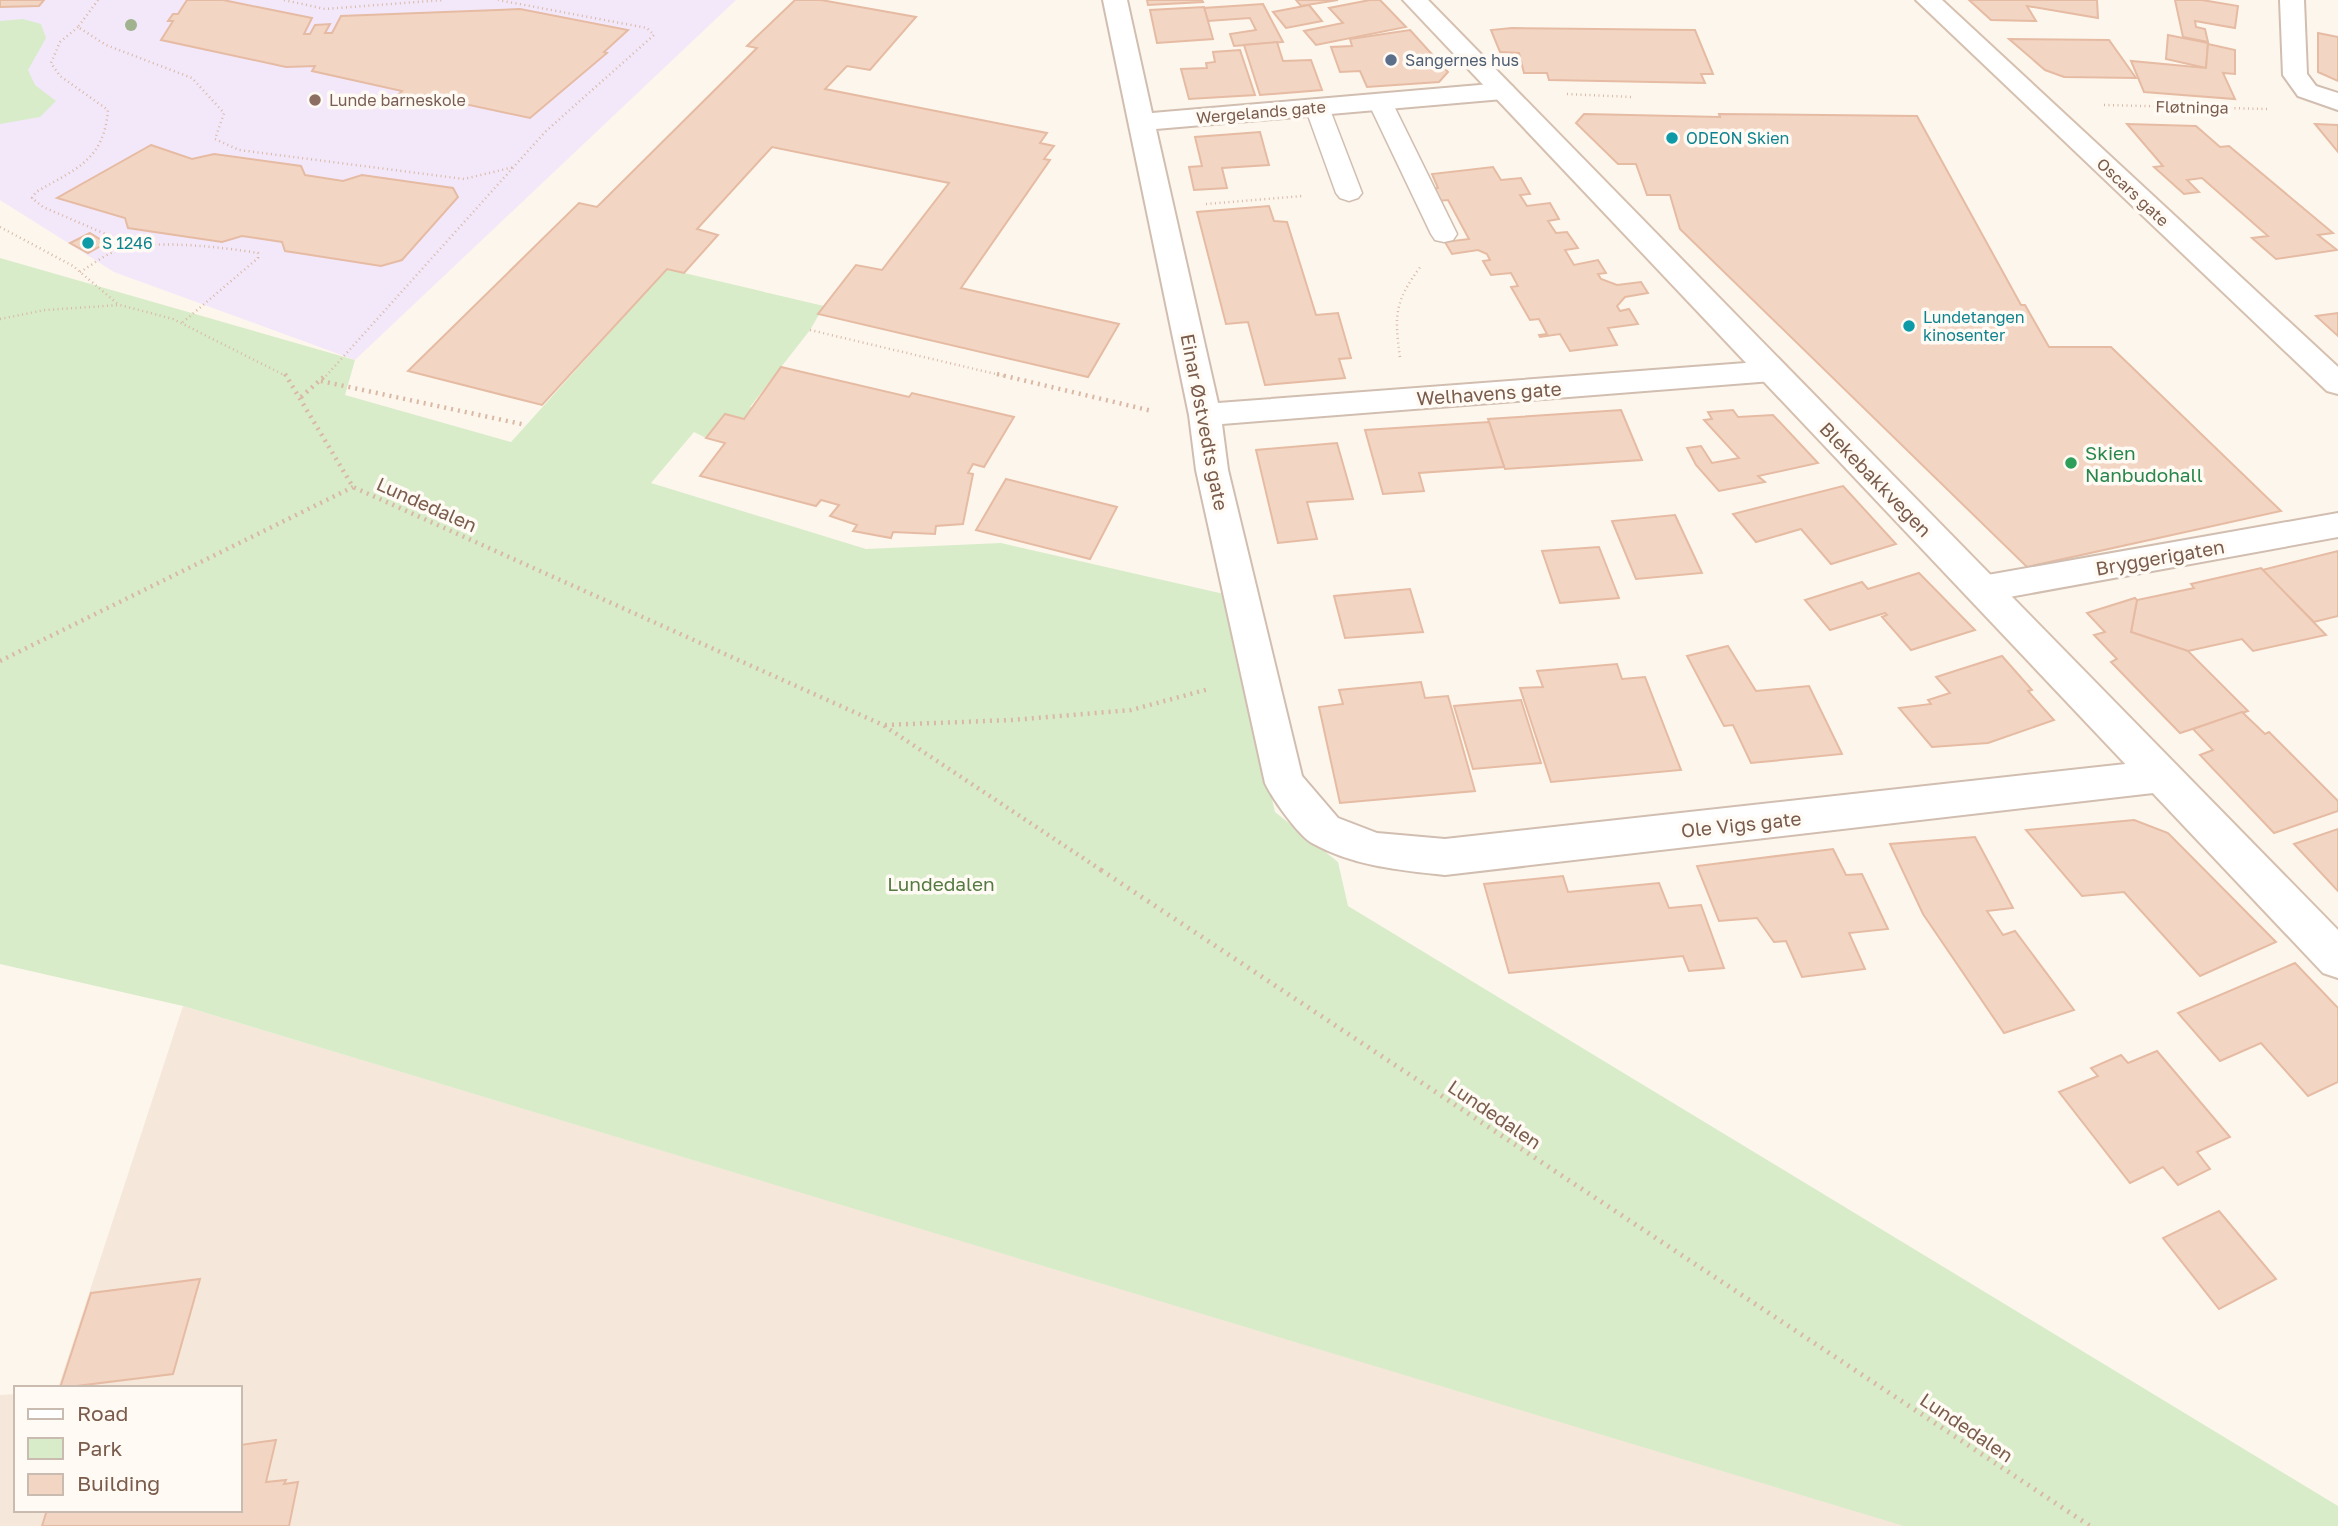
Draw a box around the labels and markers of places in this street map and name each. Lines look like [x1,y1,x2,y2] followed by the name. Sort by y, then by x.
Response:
[1405,50,1519,70] place label: Sangernes hus
[1383,52,1399,68] marker: Sangernes hus
[329,90,466,110] place label: Lunde barneskole
[307,92,323,108] marker: Lunde barneskole
[1686,128,1789,148] place label: ODEON Skien
[1664,130,1680,146] marker: ODEON Skien
[102,233,153,253] place label: S 1246
[80,235,96,251] marker: S 1246
[1923,307,2025,345] place label: Lundetangen kinosenter
[1901,318,1917,334] marker: Lundetangen kinosenter
[2085,441,2203,486] place label: Skien Nanbudohall
[2063,455,2079,471] marker: Skien Nanbudohall

